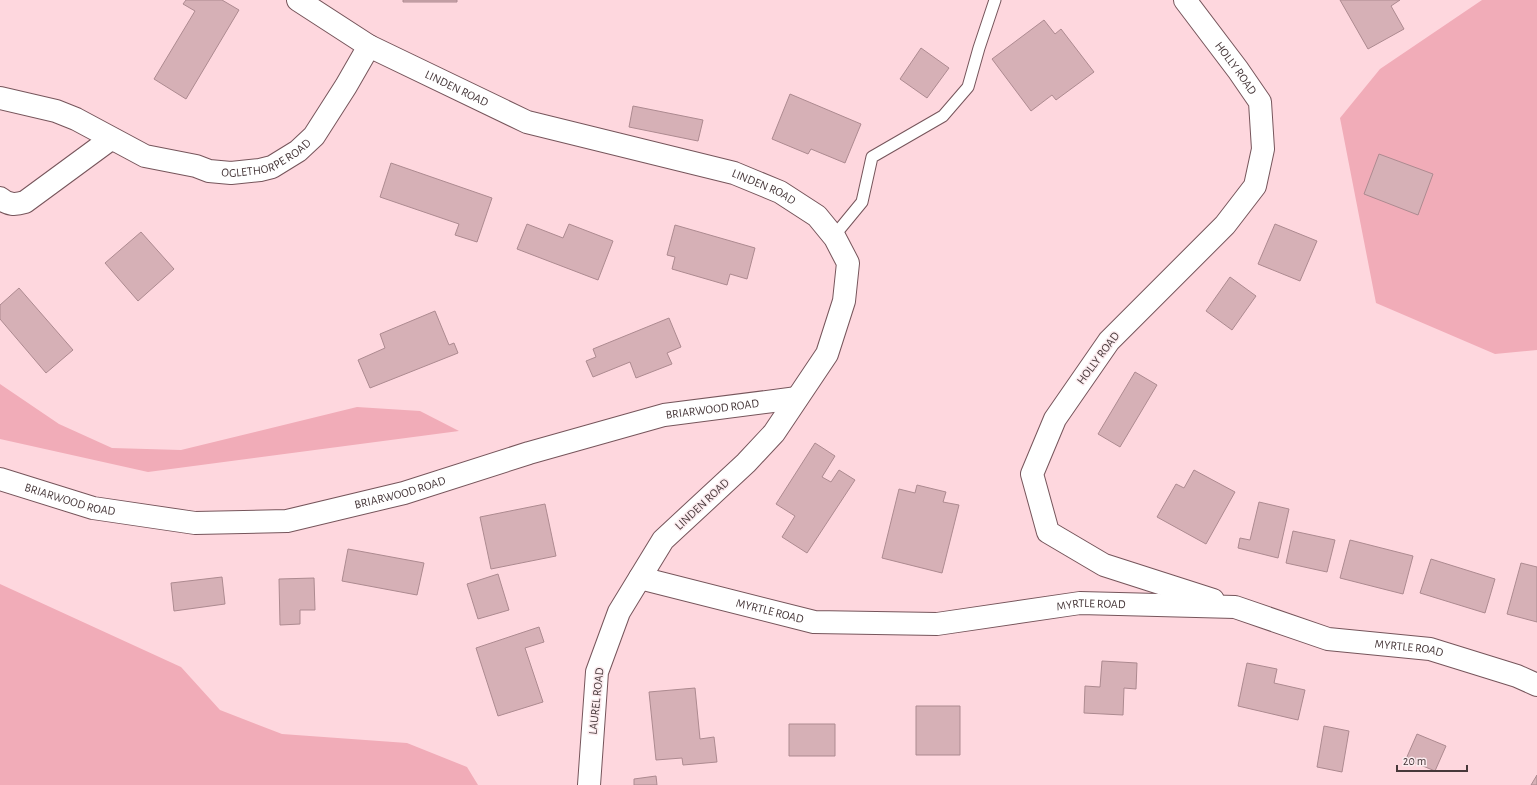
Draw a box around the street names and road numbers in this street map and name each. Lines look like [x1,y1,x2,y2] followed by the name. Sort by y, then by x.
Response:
[1213,39,1259,97] street label: HOLLY ROAD
[423,68,491,109] street label: LINDEN ROAD
[221,136,313,179] street label: OGLETHORPE ROAD
[730,167,798,207] street label: LINDEN ROAD
[1075,329,1122,386] street label: HOLLY ROAD
[665,397,760,421] street label: BRIARWOOD ROAD
[353,474,447,511] street label: BRIARWOOD ROAD
[673,476,731,532] street label: LINDEN ROAD
[23,481,116,517] street label: BRIARWOOD ROAD
[735,597,805,625] street label: MYRTLE ROAD
[1056,597,1126,612] street label: MYRTLE ROAD
[1374,638,1445,659] street label: MYRTLE ROAD
[587,667,606,735] street label: LAUREL ROAD

